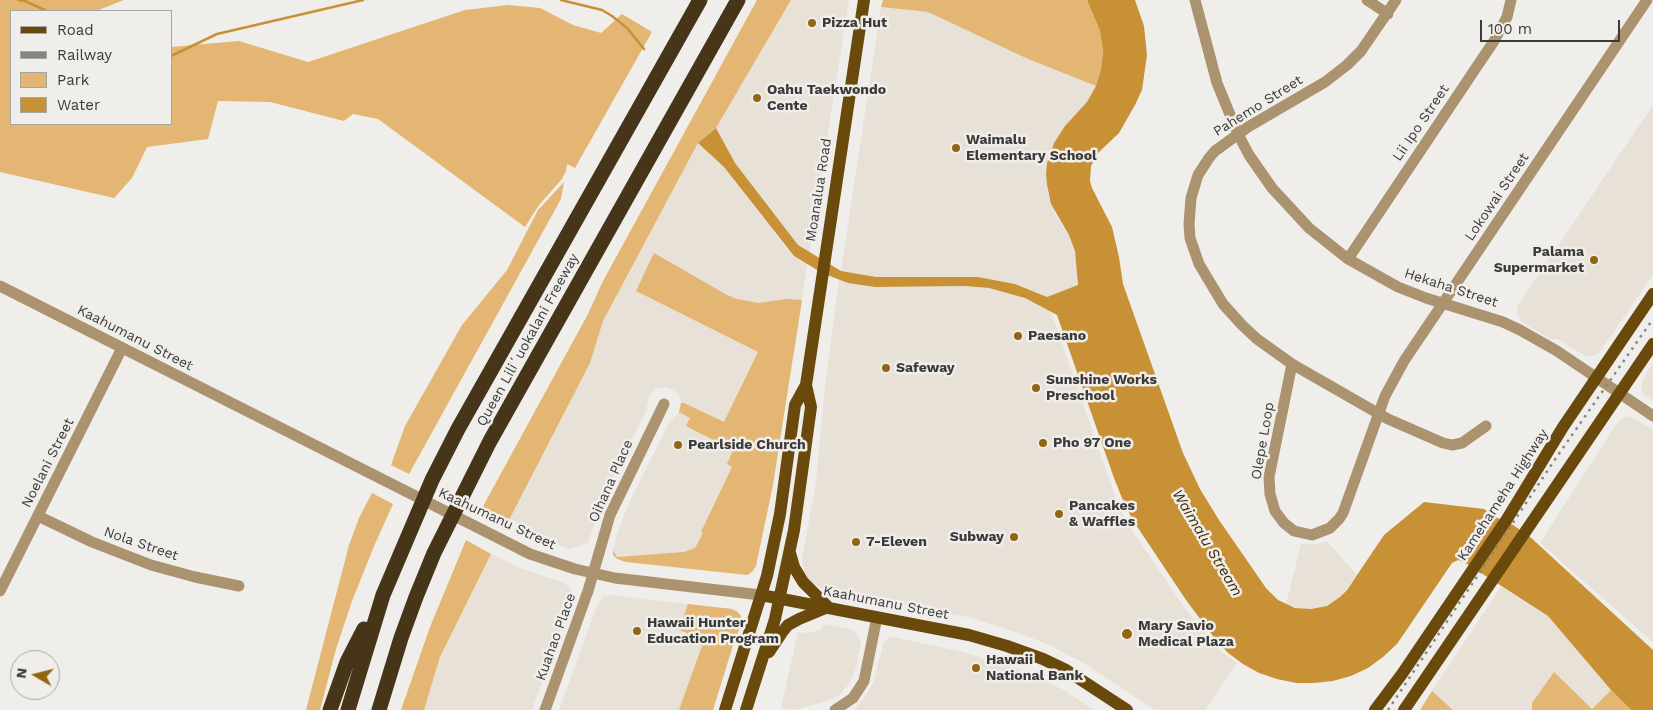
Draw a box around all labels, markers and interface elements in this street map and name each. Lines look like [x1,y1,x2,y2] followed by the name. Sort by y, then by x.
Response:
[10,10,172,125] legend
[1483,10,1623,42] scale bar
[822,15,887,31] place label: Pizza Hut
[806,17,818,29] marker: Pizza Hut
[1488,20,1532,38] text: 100 m
[57,21,94,39] text: Road
[57,46,112,64] text: Railway
[57,71,89,89] text: Park
[1210,72,1306,140] street label: Pahemo Street
[767,82,886,114] place label: Oahu Taekwondo Cente
[1389,82,1453,164] street label: Lii Ipo Street
[751,92,763,104] marker: Oahu Taekwondo Cente
[57,96,100,114] text: Water
[966,132,1097,164] place label: Waimalu Elementary School
[803,137,835,243] street label: Moanalua Road
[950,142,962,154] marker: Waimalu Elementary School
[1461,150,1533,244] street label: Lokowai Street
[1494,244,1584,276] place label: Palama Supermarket
[473,251,583,429] street label: Queen Liliʻuokalani Freeway
[1588,254,1600,266] marker: Palama Supermarket
[1402,265,1500,311] street label: Hekaha Street
[74,302,196,374] street label: Kaahumanu Street
[1028,328,1086,344] place label: Paesano
[1012,330,1024,342] marker: Paesano
[896,360,955,376] place label: Safeway
[880,362,892,374] marker: Safeway
[1046,372,1157,404] place label: Sunshine Works Preschool
[1030,382,1042,394] marker: Sunshine Works Preschool
[1248,401,1278,481] street label: Olepe Loop
[18,415,78,511] street label: Noelani Street
[1454,426,1552,564] street label: Kamehameha Highway
[1053,435,1131,451] place label: Pho 97 One
[585,437,637,525] street label: Oihana Place
[688,437,806,453] place label: Pearlside Church
[1037,437,1049,449] marker: Pho 97 One
[672,439,684,451] marker: Pearlside Church
[436,484,558,554] street label: Kaahumanu Street
[1168,486,1246,600] water label: Waimalu Stream
[1069,498,1135,530] place label: Pancakes & Waffles
[1053,508,1065,520] marker: Pancakes & Waffles
[102,523,180,565] street label: Nola Street
[950,529,1004,545] place label: Subway
[1008,531,1020,543] marker: Subway
[866,534,927,550] place label: 7-Eleven
[850,536,862,548] marker: 7-Eleven
[822,583,950,623] street label: Kaahumanu Street
[532,591,580,683] street label: Kuahao Place
[647,615,779,648] place label: Hawaii Hunter Education Program
[1138,618,1234,650] place label: Mary Savio Medical Plaza
[631,625,643,637] marker: Hawaii Hunter Education Program
[1120,627,1134,641] marker: Mary Savio Medical Plaza
[10,650,60,700] north arrow
[986,652,1083,684] place label: Hawaii National Bank
[970,662,982,674] marker: Hawaii National Bank
[12,667,30,679] text: N

